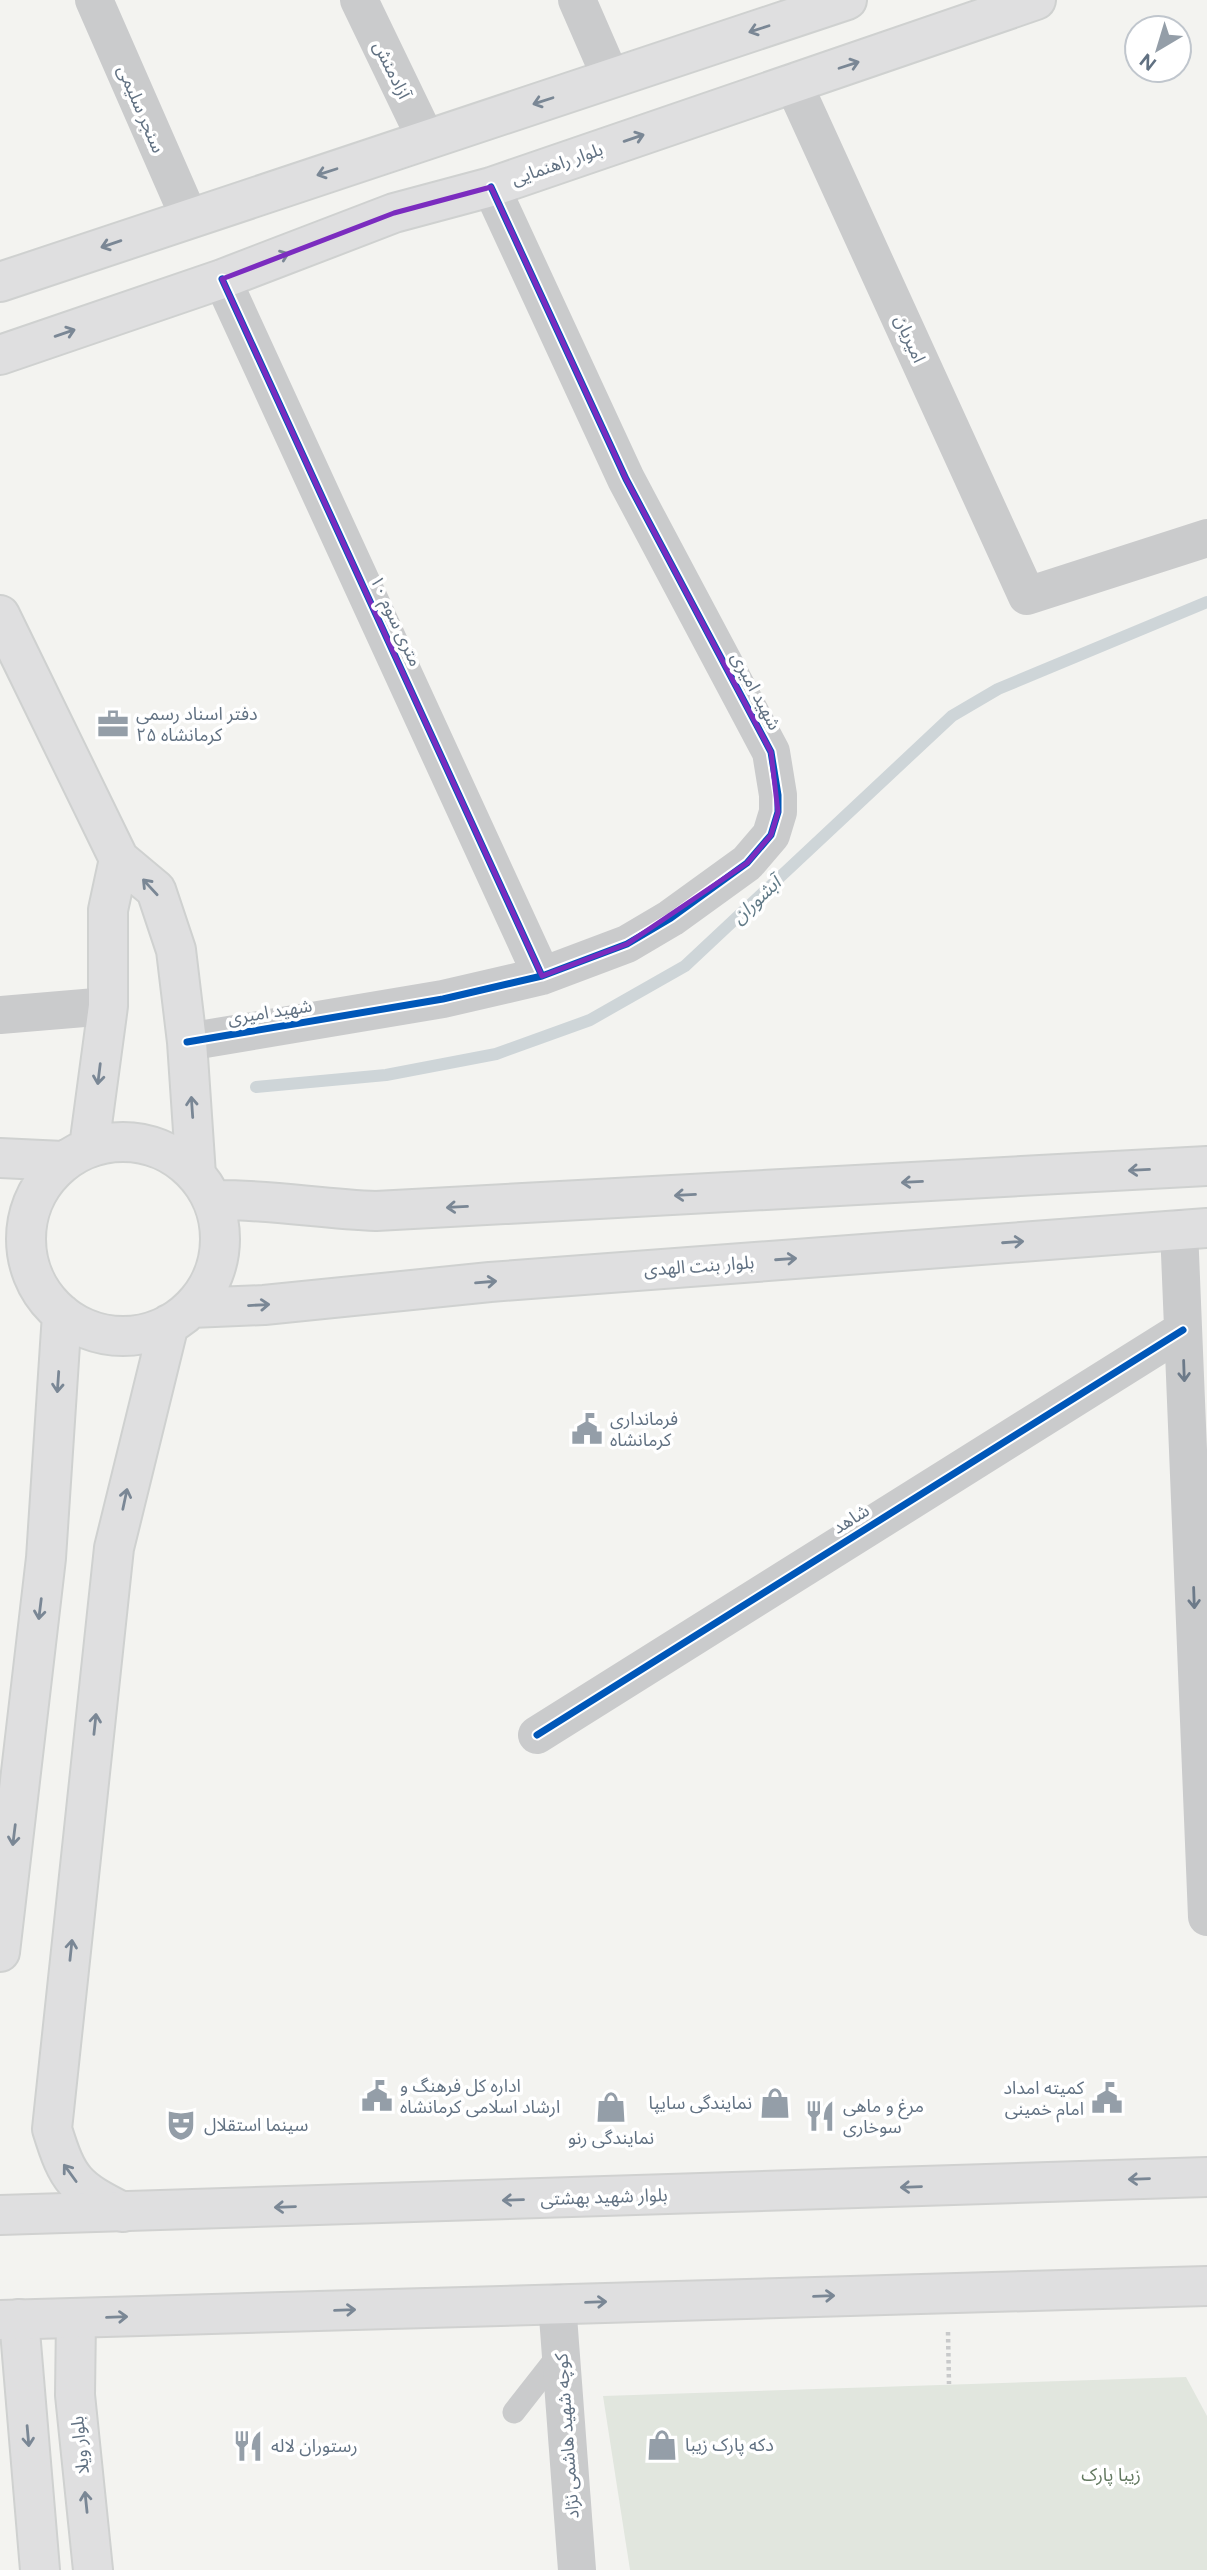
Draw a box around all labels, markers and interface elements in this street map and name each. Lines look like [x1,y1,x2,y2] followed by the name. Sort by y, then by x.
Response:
[1123,14,1193,84] north arrow
[748,24,770,36] one-way arrow
[369,37,416,103] street label: آزادمنش
[1135,48,1161,76] text: N
[838,57,860,70] one-way arrow
[113,62,169,156] street label: سنجر سلیمی
[532,95,554,108] one-way arrow
[622,131,644,143] one-way arrow
[508,138,606,190] street label: بلوار راهنمایی
[316,167,338,179] one-way arrow
[100,238,122,251] one-way arrow
[267,250,289,262] one-way arrow
[890,312,930,366] street label: امیریان
[53,326,75,338] one-way arrow
[363,572,427,671] street label: ۱۰ متری سوم
[726,648,786,734] street label: شهید امیری
[136,703,258,746] place label: دفتر اسناد رسمی ۲۵ کرمانشاه
[96,707,130,741] office icon: دفتر اسناد رسمی ۲۵ کرمانشاه
[727,869,789,928] water label: آبشوران
[142,878,158,896] one-way arrow
[226,994,314,1030] street label: شهید امیری
[92,1062,105,1084] one-way arrow
[185,1096,198,1119] one-way arrow
[1128,1164,1151,1177] one-way arrow
[900,1176,923,1189] one-way arrow
[673,1188,696,1201] one-way arrow
[446,1200,469,1213] one-way arrow
[1001,1235,1024,1248] one-way arrow
[643,1251,755,1281] street label: بلوار بنت الهدی
[774,1252,797,1265] one-way arrow
[474,1275,497,1288] one-way arrow
[248,1298,270,1311] one-way arrow
[1178,1359,1191,1382] one-way arrow
[51,1371,64,1394] one-way arrow
[610,1408,678,1451] place label: فرمانداری کرمانشاه
[570,1412,604,1446] public building icon: فرمانداری کرمانشاه
[119,1488,132,1511] one-way arrow
[829,1499,873,1539] street label: شاهد
[1187,1586,1200,1609] one-way arrow
[34,1597,47,1620] one-way arrow
[89,1713,102,1736] one-way arrow
[7,1823,20,1846] one-way arrow
[65,1940,78,1962] one-way arrow
[400,2075,560,2118] place label: اداره کل فرهنگ و ارشاد اسلامی کرمانشاه
[1003,2077,1085,2123] place label: کمیته امداد امام خمینی
[360,2079,394,2113] public building icon: اداره کل فرهنگ و ارشاد اسلامی کرمانشاه
[1090,2081,1124,2115] public building icon: کمیته امداد امام خمینی
[758,2086,792,2120] shop icon: نمایندگی سایپا
[594,2090,628,2124] shop icon: نمایندگی رنو
[649,2092,752,2114] place label: نمایندگی سایپا
[843,2095,924,2138] place label: مرغ و ماهی سوخاری
[803,2099,837,2133] restaurant icon: مرغ و ماهی سوخاری
[164,2108,198,2142] theatre icon: سینما استقلال
[204,2114,308,2136] place label: سینما استقلال
[568,2127,654,2149] place label: نمایندگی رنو
[63,2164,77,2183] one-way arrow
[1128,2173,1151,2186] one-way arrow
[900,2180,923,2193] one-way arrow
[540,2184,668,2210] street label: بلوار شهید بهشتی
[501,2193,524,2206] one-way arrow
[274,2200,297,2214] one-way arrow
[812,2289,835,2302] one-way arrow
[585,2295,608,2309] one-way arrow
[333,2303,356,2317] one-way arrow
[105,2311,128,2324] one-way arrow
[550,2352,584,2519] street label: کوچه شهید هاشمی نژاد
[66,2415,94,2475] street label: بلوار ویلا
[22,2425,35,2447] one-way arrow
[645,2428,679,2462] shop icon: دکه پارک زیبا
[231,2429,265,2463] restaurant icon: رستوران لاله
[685,2434,774,2456] place label: دکه پارک زیبا
[271,2435,358,2457] place label: رستوران لاله
[1081,2464,1141,2486] park label: زیبا پارک
[79,2491,92,2514] one-way arrow

